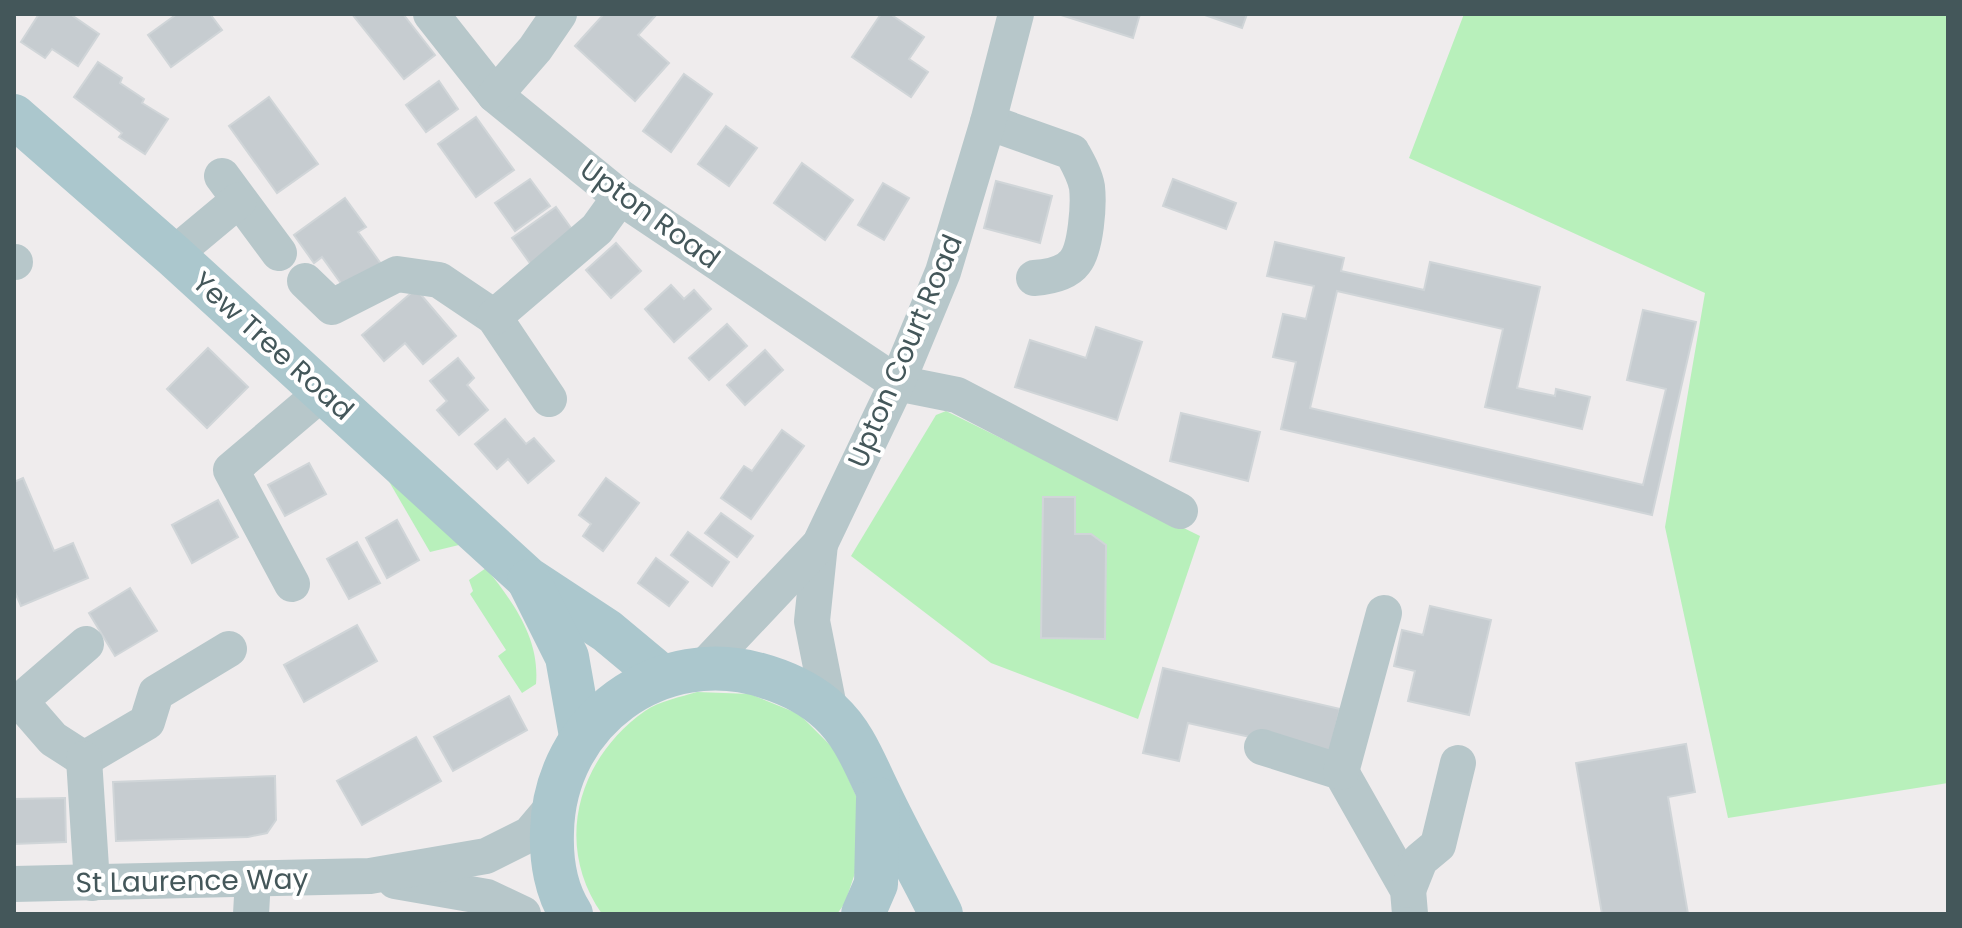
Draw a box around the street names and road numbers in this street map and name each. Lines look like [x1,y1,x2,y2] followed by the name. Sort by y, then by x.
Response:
[572,150,728,278] street label: Upton Road
[838,228,972,474] street label: Upton Court Road
[184,263,362,429] street label: Yew Tree Road
[75,859,309,903] street label: St Laurence Way

